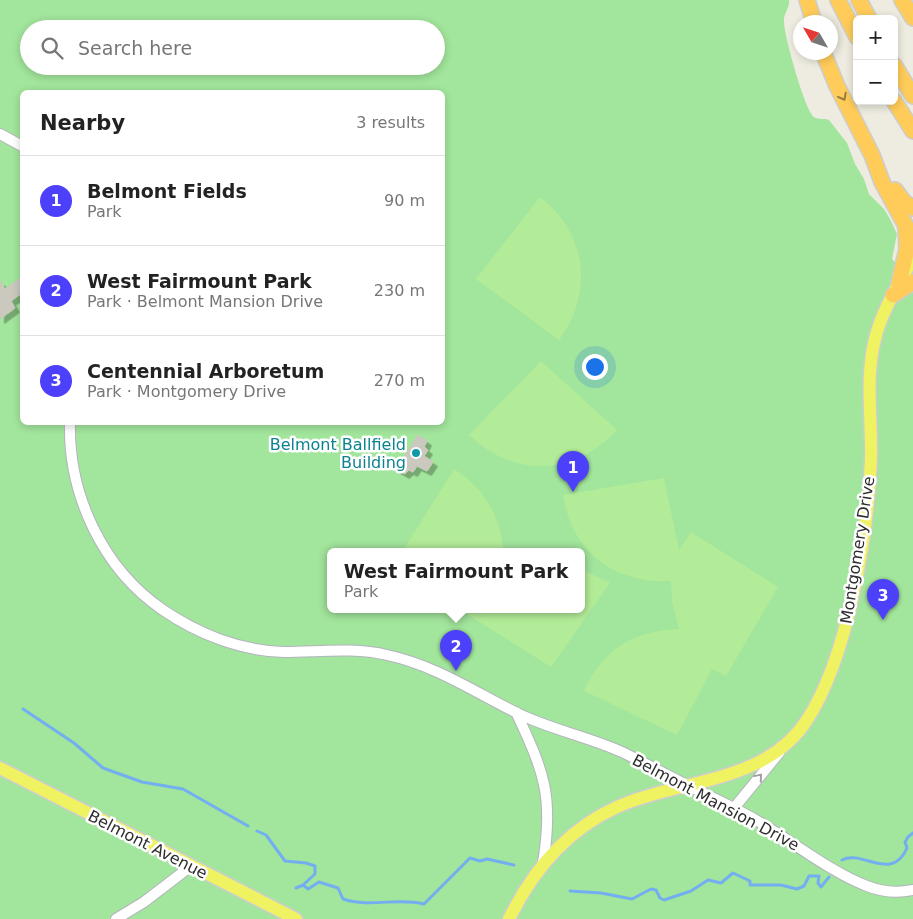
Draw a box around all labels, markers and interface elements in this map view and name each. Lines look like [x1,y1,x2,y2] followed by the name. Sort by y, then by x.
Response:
[793,15,838,60] north arrow
[853,15,898,105] map controls
[853,15,898,60] button: +
[20,20,445,75] search box
[38,34,66,62] icon: search
[78,37,192,59] text: Search here
[853,60,898,105] button: −
[837,92,847,101] one-way arrow
[40,111,125,135] text: Nearby
[356,113,425,132] text: 3 results
[87,180,247,202] text: Belmont Fields
[50,191,62,210] text: 1
[384,191,425,210] text: 90 m
[87,202,122,221] text: Park
[87,270,312,292] text: West Fairmount Park
[50,281,62,300] text: 2
[374,281,425,300] text: 230 m
[87,292,323,311] text: Park · Belmont Mansion Drive
[582,354,608,380] your location
[87,360,324,382] text: Centennial Arboretum
[50,371,62,390] text: 3
[374,371,425,390] text: 270 m
[87,382,286,401] text: Park · Montgomery Drive
[270,435,406,472] place label: Belmont Ballfield Building
[410,447,422,459] marker: Belmont Ballfield Building
[557,451,589,492] pin: 1
[836,475,879,625] street label: Montgomery Drive
[327,548,585,613] popup
[344,560,568,582] text: West Fairmount Park
[867,579,899,620] pin: 3
[344,582,378,601] text: Park
[440,630,472,671] pin: 2
[629,750,802,855] street label: Belmont Mansion Drive
[754,774,762,783] one-way arrow
[85,806,211,883] street label: Belmont Avenue

